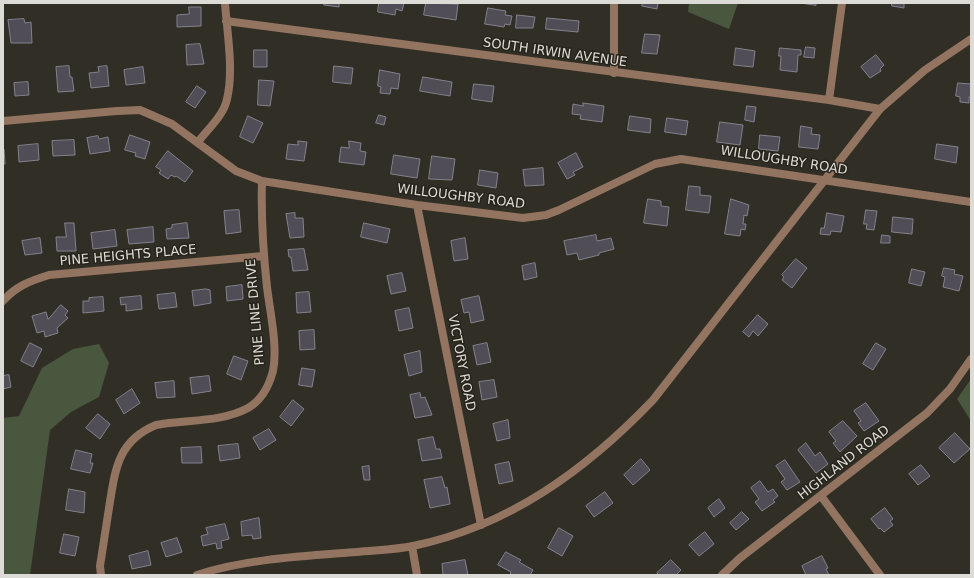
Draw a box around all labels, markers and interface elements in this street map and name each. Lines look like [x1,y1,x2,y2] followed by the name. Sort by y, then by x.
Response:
[482,35,628,71] street label: SOUTH IRWIN AVENUE
[719,143,849,179] street label: WILLOUGHBY ROAD
[396,181,526,213] street label: WILLOUGHBY ROAD
[59,242,197,270] street label: PINE HEIGHTS PLACE
[244,258,268,366] street label: PINE LINE DRIVE
[444,313,478,413] street label: VICTORY ROAD
[795,422,893,504] street label: HIGHLAND ROAD

